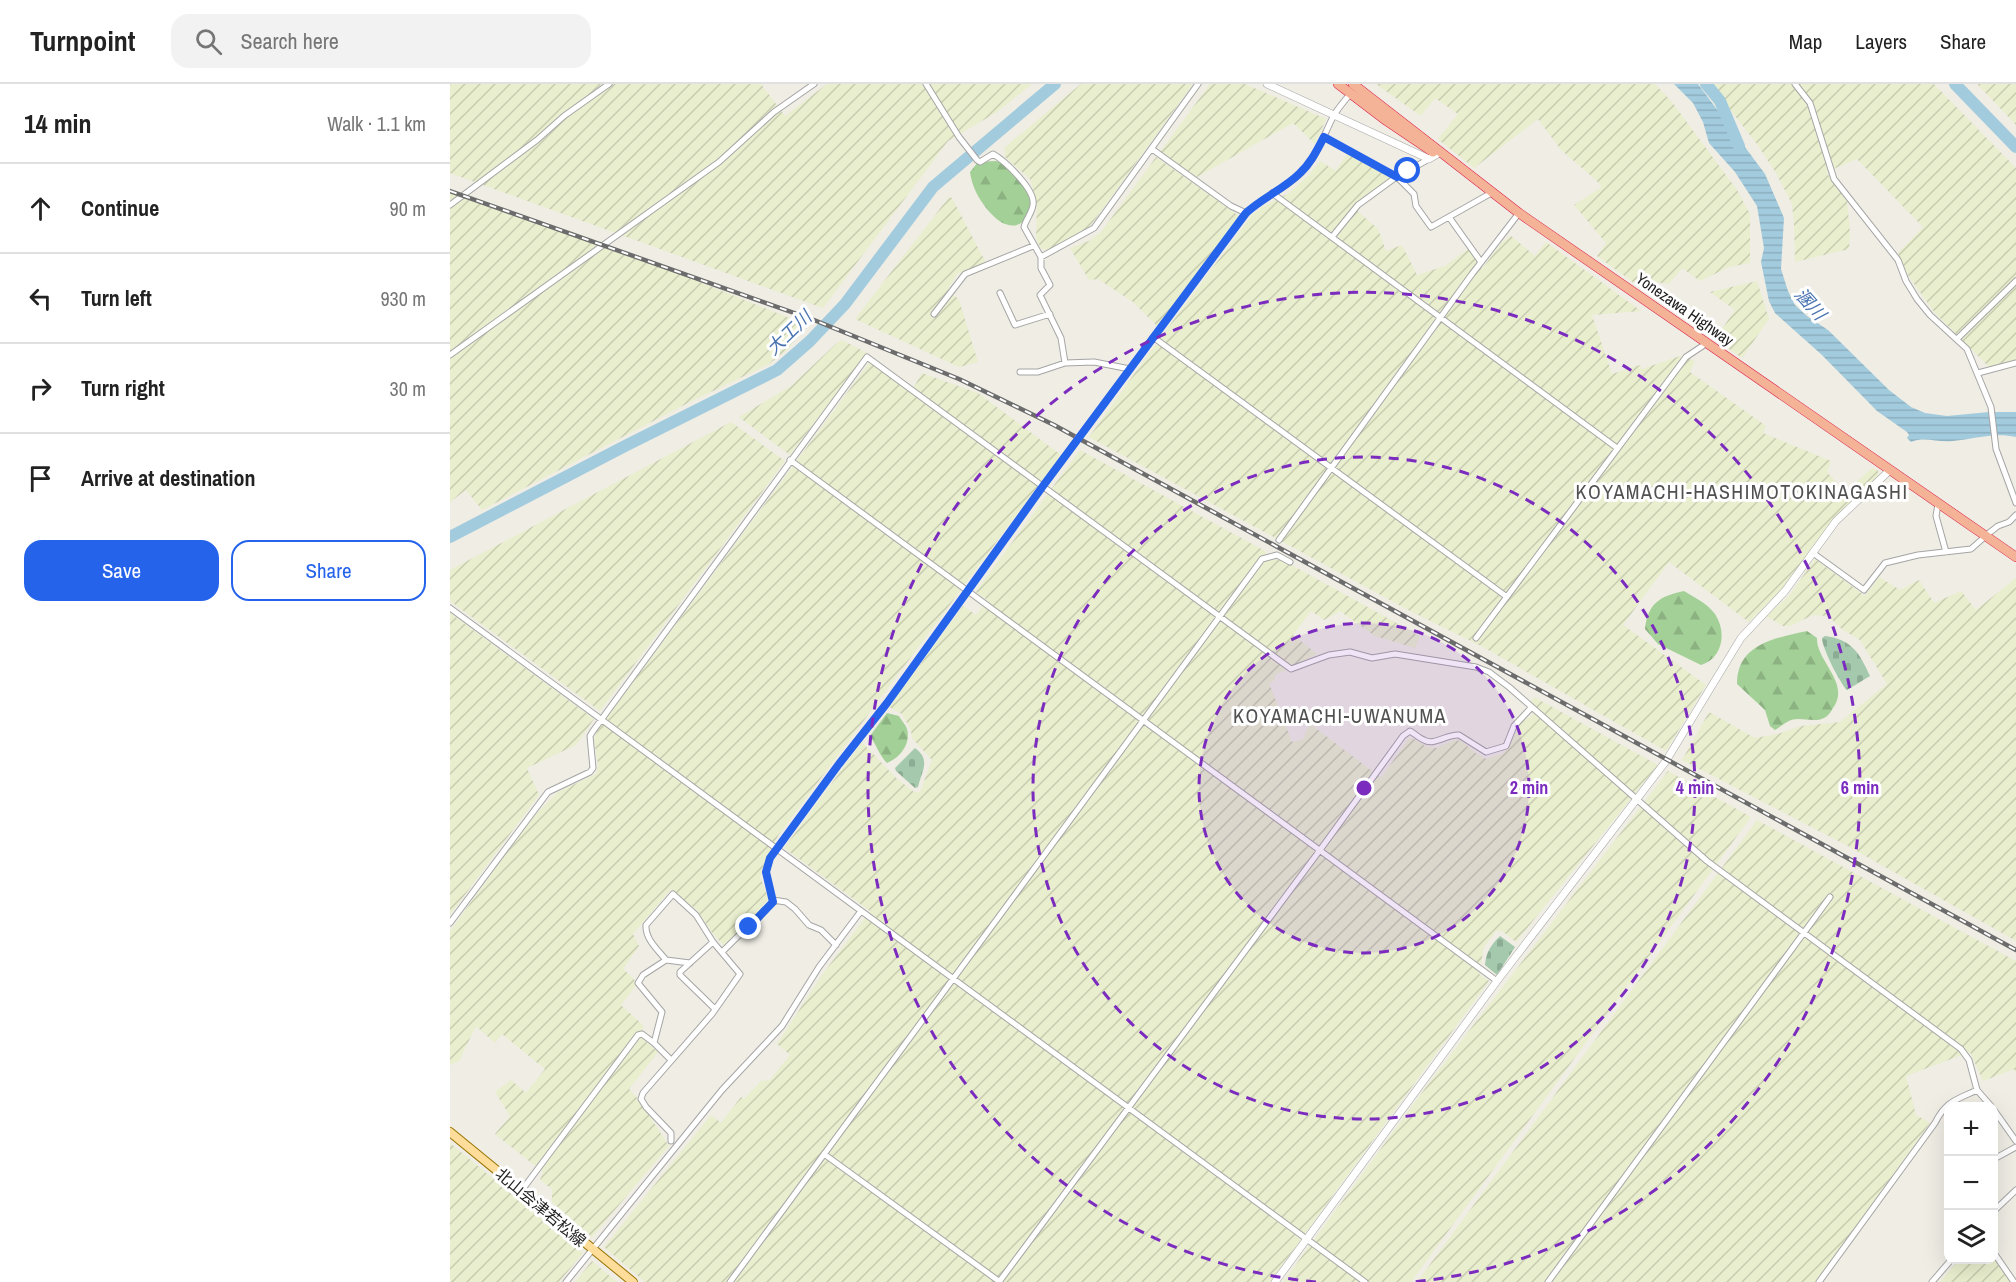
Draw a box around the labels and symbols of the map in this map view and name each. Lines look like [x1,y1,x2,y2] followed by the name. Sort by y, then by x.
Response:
[1394,157,1420,183] route start
[1632,267,1739,351] street label: Yonezawa Highway
[1789,282,1833,327] water label: 溷川
[761,304,818,360] water label: 大工川
[1575,478,1909,505] district label: KOYAMACHI-HASHIMOTOKINAGASHI
[1233,702,1447,729] district label: KOYAMACHI-UWANUMA
[1510,775,1548,800] text: 2 min
[1676,775,1714,800] text: 4 min
[1841,775,1879,800] text: 6 min
[1354,778,1374,798] centre of rings
[735,913,761,939] route end
[491,1163,591,1251] street label: 北山会津若松線

